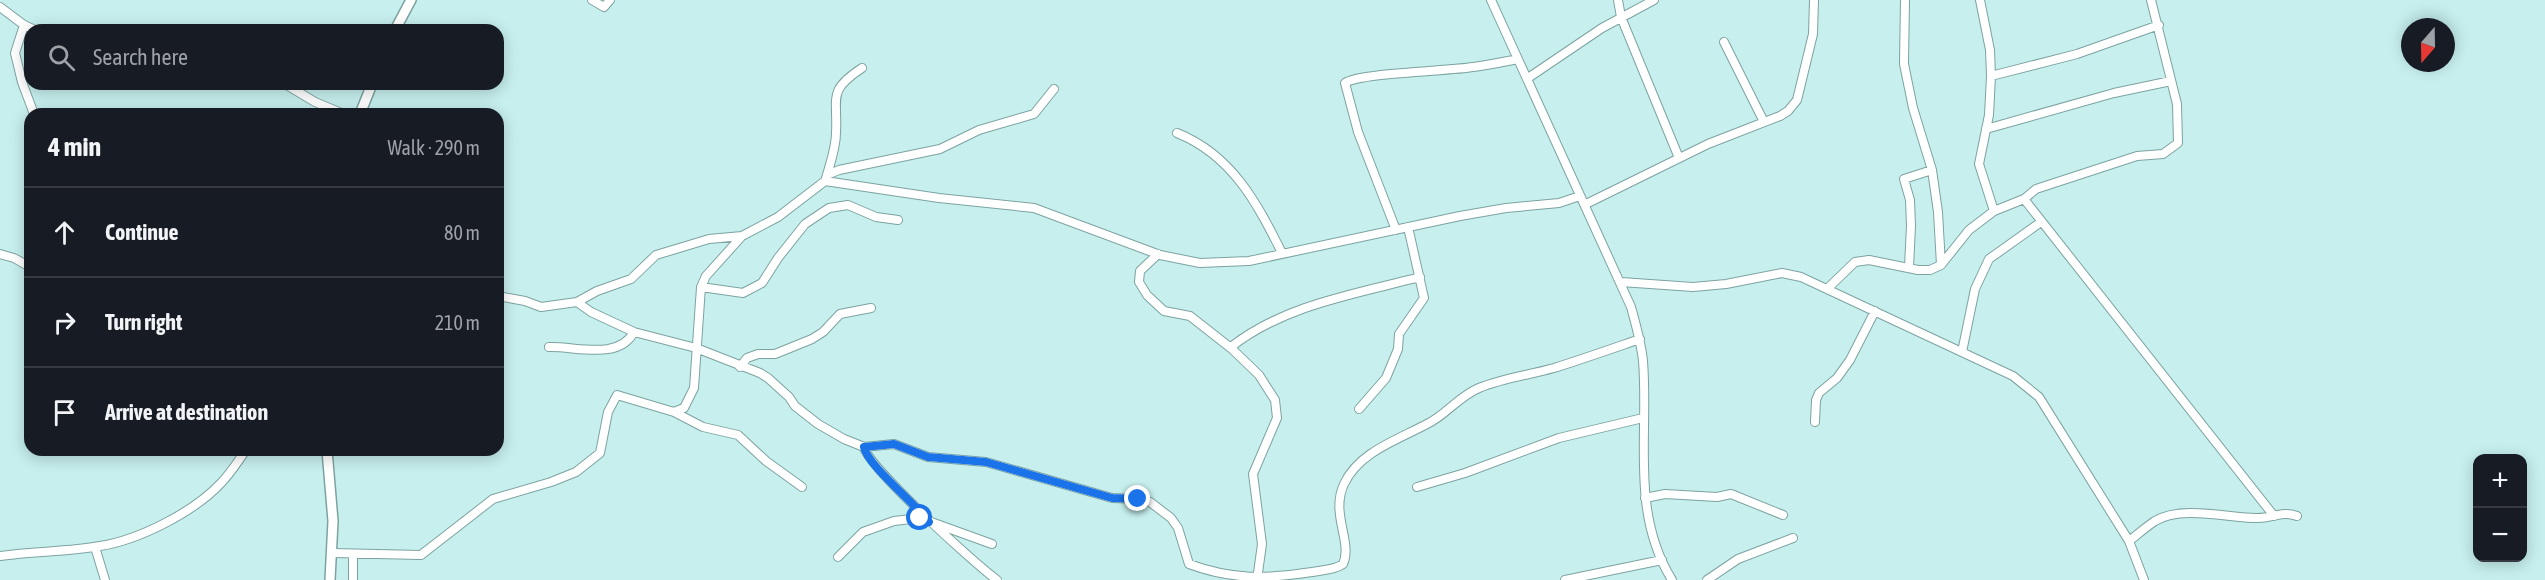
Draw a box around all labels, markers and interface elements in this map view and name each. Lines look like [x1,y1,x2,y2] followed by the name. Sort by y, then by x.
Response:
[2401,18,2455,72] north arrow
[24,24,504,90] search box
[45,41,78,74] icon: search
[93,44,188,70] text: Search here
[48,132,101,162] text: 4 min
[388,136,480,159] text: Walk · 290 m
[48,216,81,249] icon: ahead
[105,219,179,245] text: Continue
[444,221,480,244] text: 80 m
[48,306,81,339] icon: right
[105,309,182,335] text: Turn right
[435,311,480,334] text: 210 m
[48,396,81,429] icon: arrive
[105,399,268,425] text: Arrive at destination
[2473,454,2527,562] map controls
[2473,454,2527,508] button: +
[1124,485,1150,511] route end
[906,504,932,530] route start
[2473,508,2527,562] button: −

